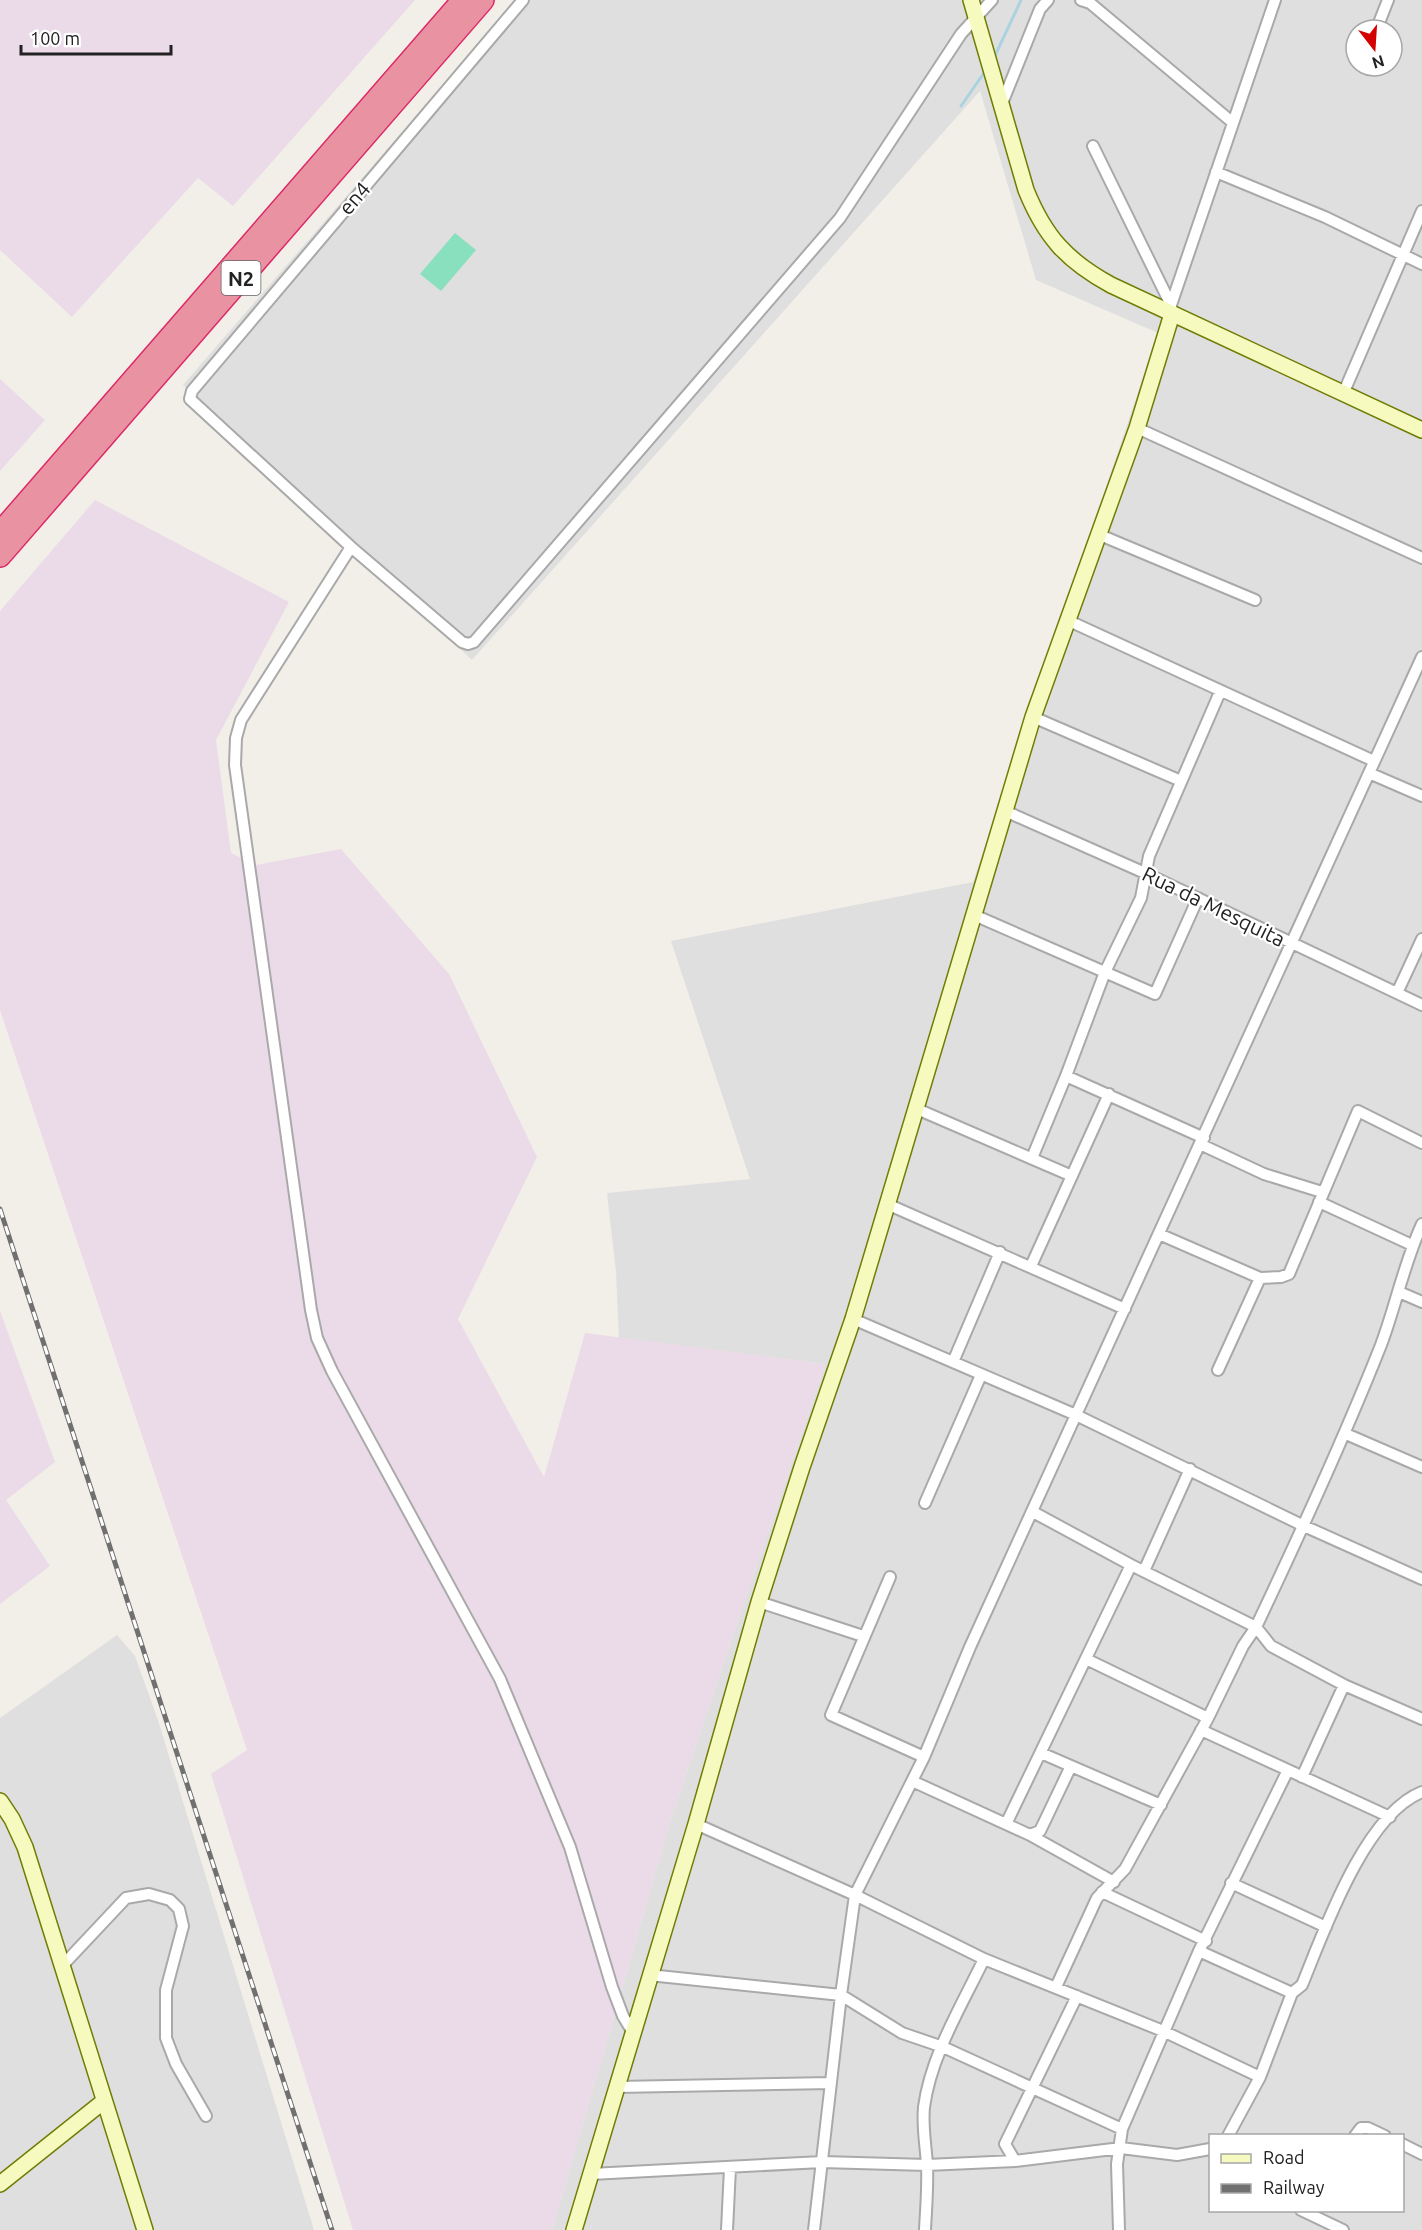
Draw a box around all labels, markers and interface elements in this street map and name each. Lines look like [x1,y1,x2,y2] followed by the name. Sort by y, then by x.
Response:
[21,18,171,56] scale bar
[1344,18,1404,78] north arrow
[30,28,80,48] text: 100 m
[1370,52,1387,73] text: N
[333,177,375,219] street label: en4
[222,261,260,295] road number: N2
[1139,861,1289,951] street label: Rua da Mesquita
[1209,2134,1404,2212] legend
[1263,2147,1305,2167] text: Road
[1263,2177,1325,2197] text: Railway

